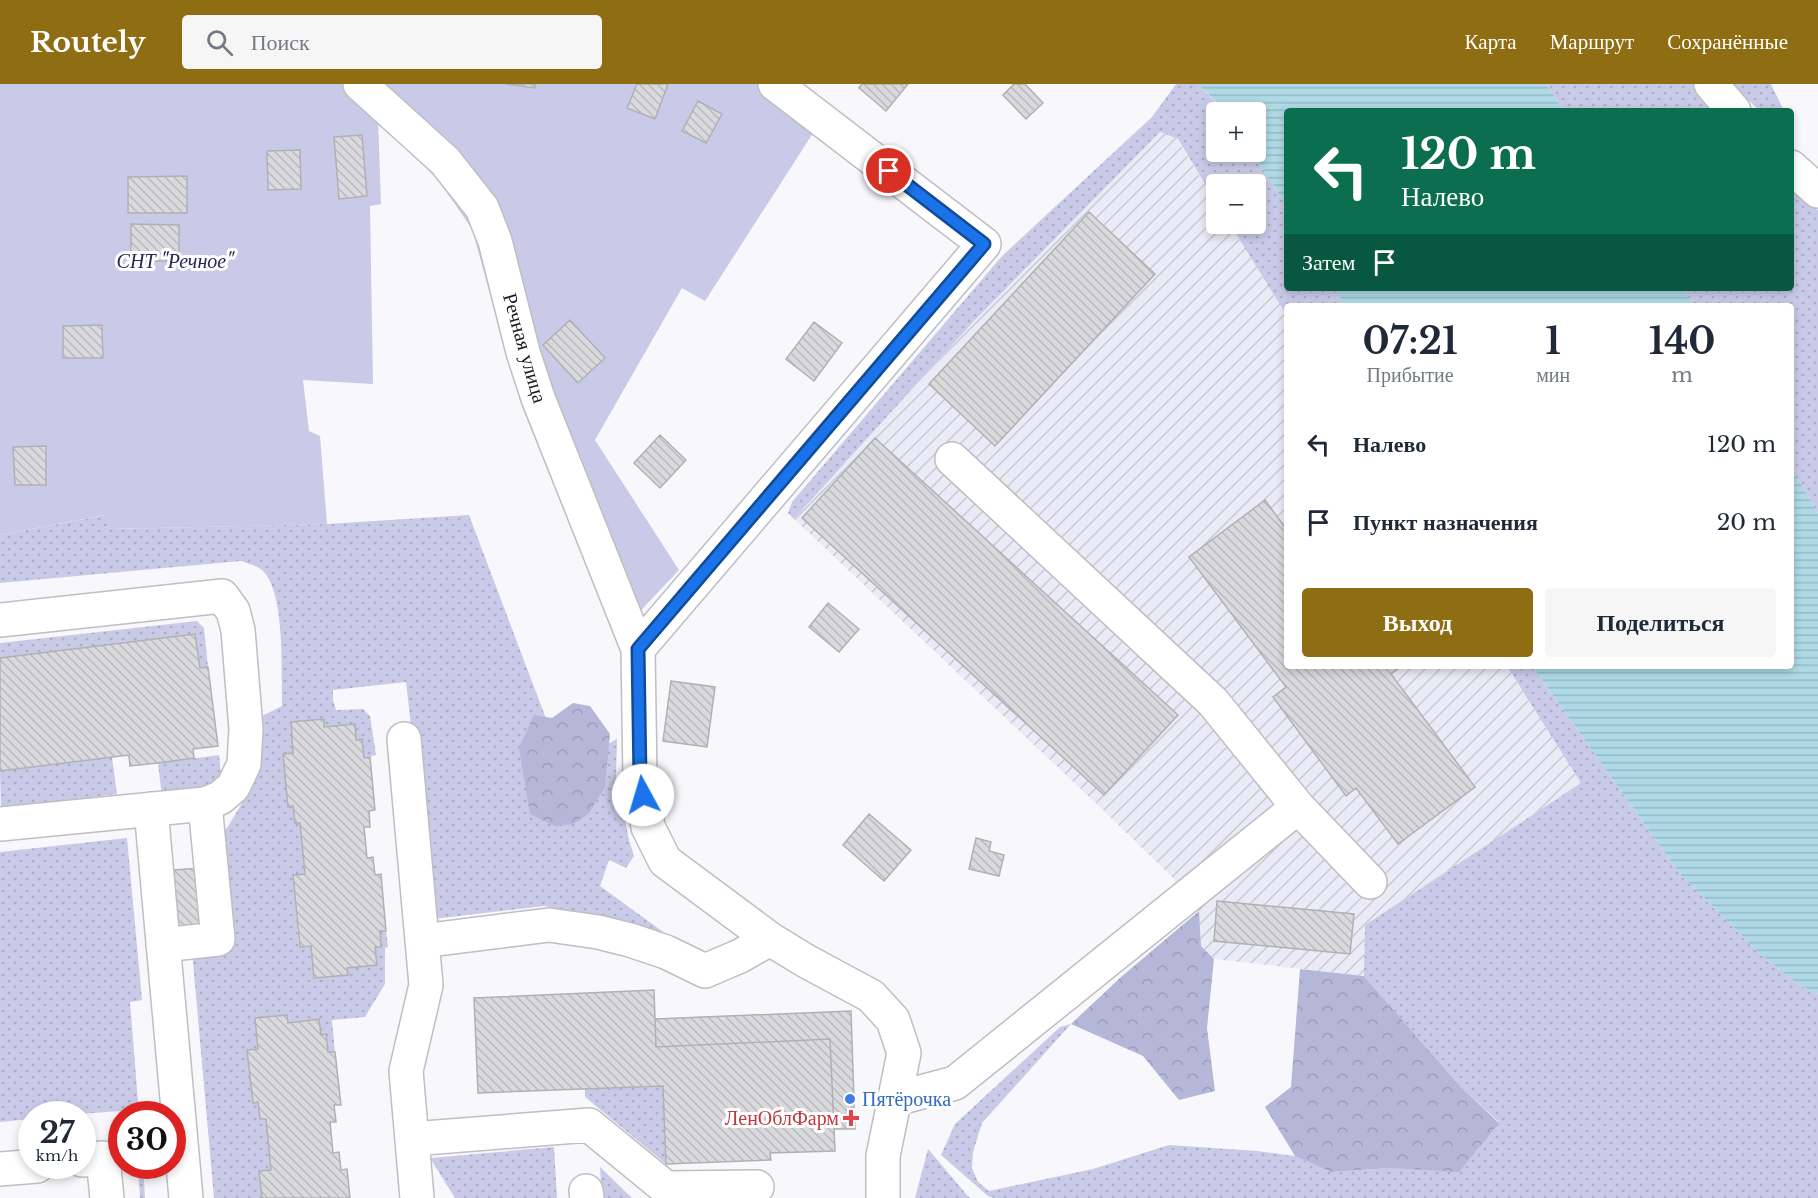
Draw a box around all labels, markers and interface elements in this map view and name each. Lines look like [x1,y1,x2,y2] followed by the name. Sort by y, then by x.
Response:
[182,15,602,69] search box
[30,25,146,60] text: Routely
[203,26,236,59] icon: search
[251,29,310,56] text: Поиск
[1465,29,1517,55] text: Карта
[1550,29,1634,55] text: Маршрут
[1667,29,1788,55] text: Сохранённые
[1206,102,1266,234] map controls
[1206,102,1266,162] button: +
[1401,128,1536,180] text: 120 m
[1302,132,1380,210] icon: left
[863,145,914,196] pin
[872,154,905,187] icon: arrive
[1206,174,1266,234] button: −
[1401,180,1484,213] text: Налево
[1368,246,1401,279] icon: arrive
[117,249,235,273] park label: СНТ "Речное"
[1302,249,1356,276] text: Затем
[498,290,552,406] street label: Речная улица
[1363,319,1458,364] text: 07:21
[1545,319,1561,364] text: 1
[1649,319,1715,364] text: 140
[1367,363,1454,387] text: Прибытие
[1536,363,1570,387] text: мин
[1671,363,1693,387] text: m
[1302,428,1335,461] icon: left
[1353,431,1426,458] text: Налево
[1707,431,1776,458] text: 120 m
[1302,506,1335,539] icon: arrive
[1353,509,1538,536] text: Пункт назначения
[1717,509,1776,536] text: 20 m
[1302,588,1533,657] button: Выход
[1545,588,1776,657] button: Поделиться
[611,763,675,827] position arrow
[862,1087,951,1111] place label: Пятёрочка
[843,1092,857,1106] marker: Пятёрочка
[108,1101,186,1179] speed limit sign: 30
[725,1106,839,1130] place label: ЛенОблФарм
[844,1111,858,1125] marker: ЛенОблФарм
[39,1114,75,1151] text: 27
[36,1146,78,1165] text: km/h

